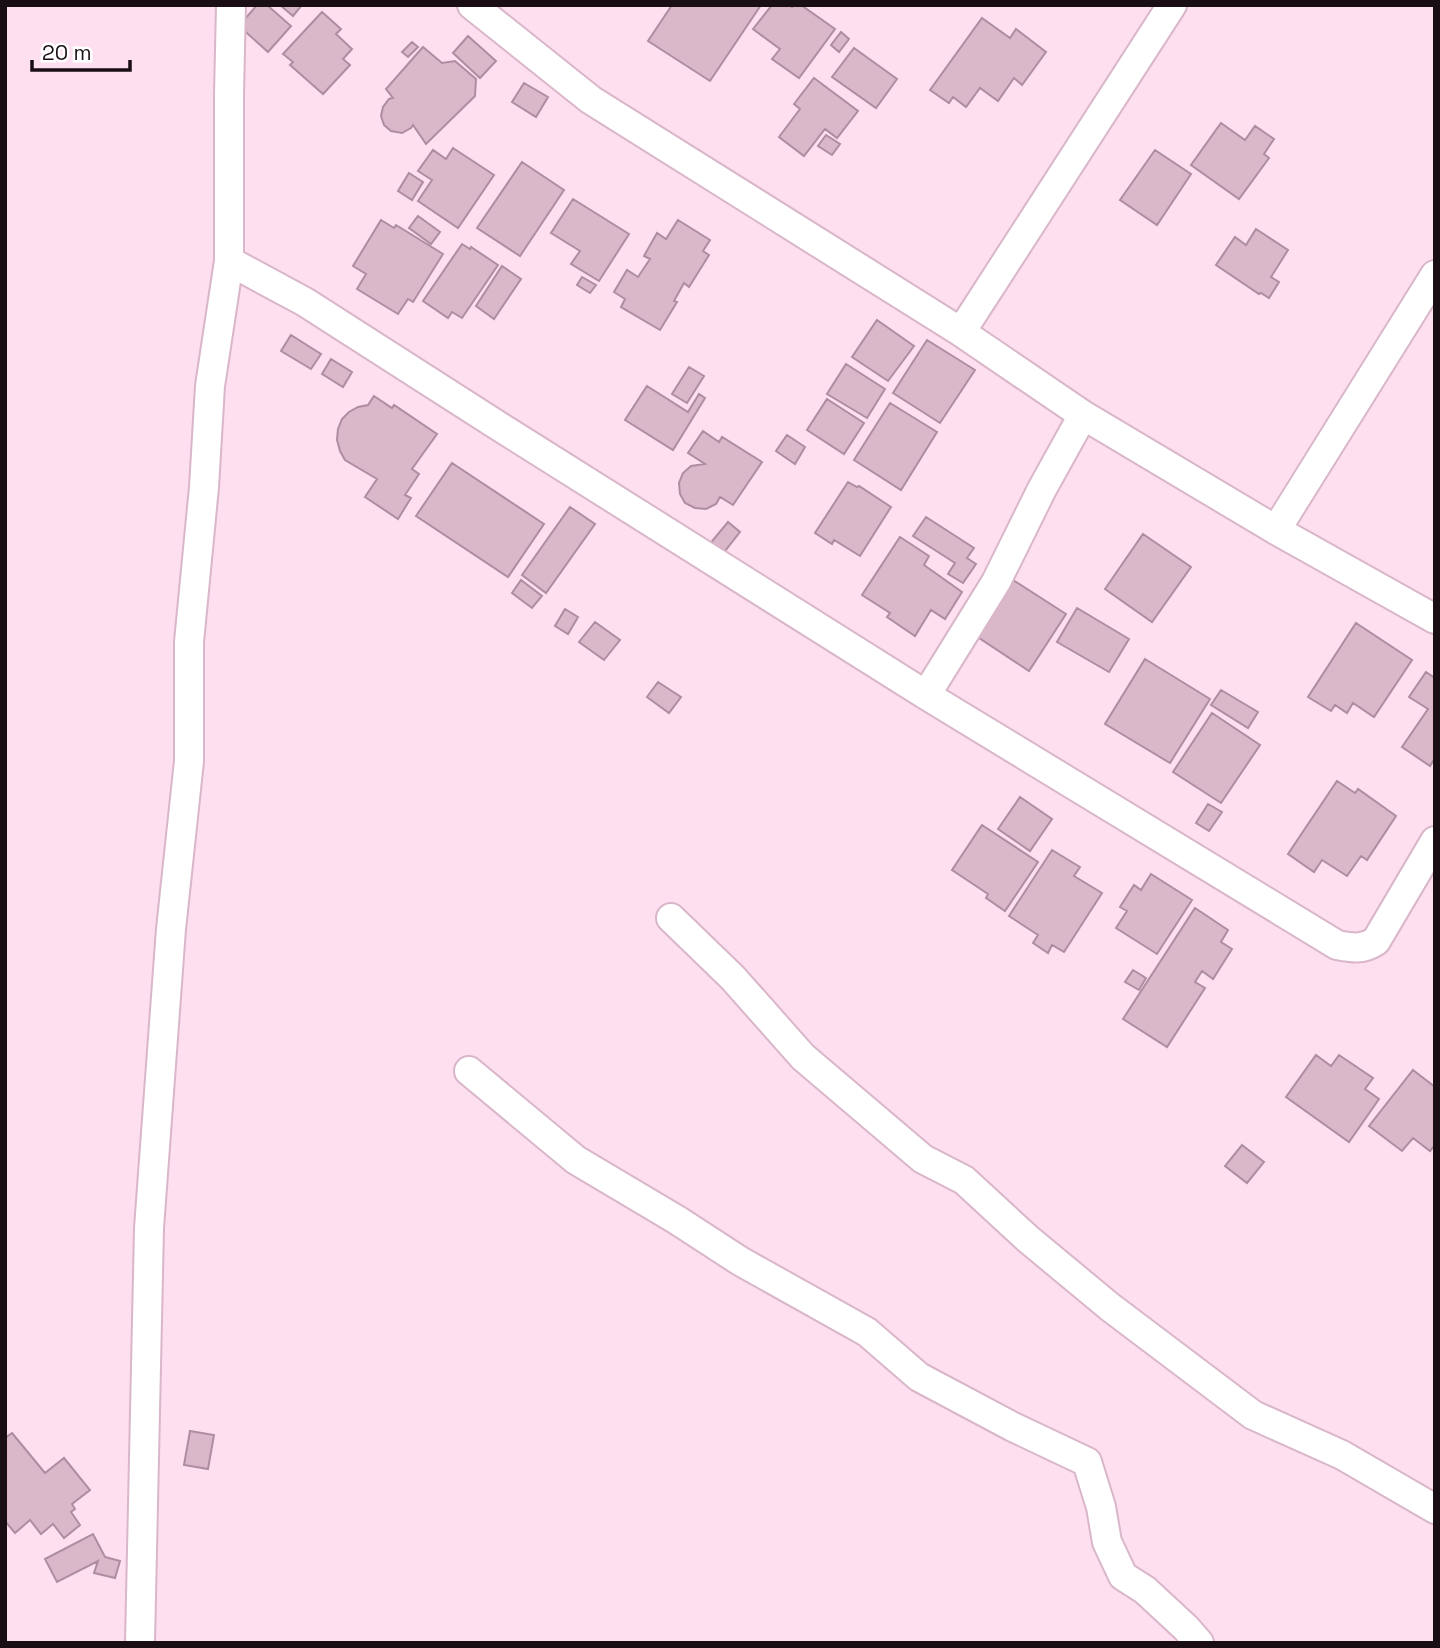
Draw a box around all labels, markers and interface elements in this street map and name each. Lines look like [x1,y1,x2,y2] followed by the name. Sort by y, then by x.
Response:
[32,28,130,72] scale bar
[42,39,92,66] text: 20 m

